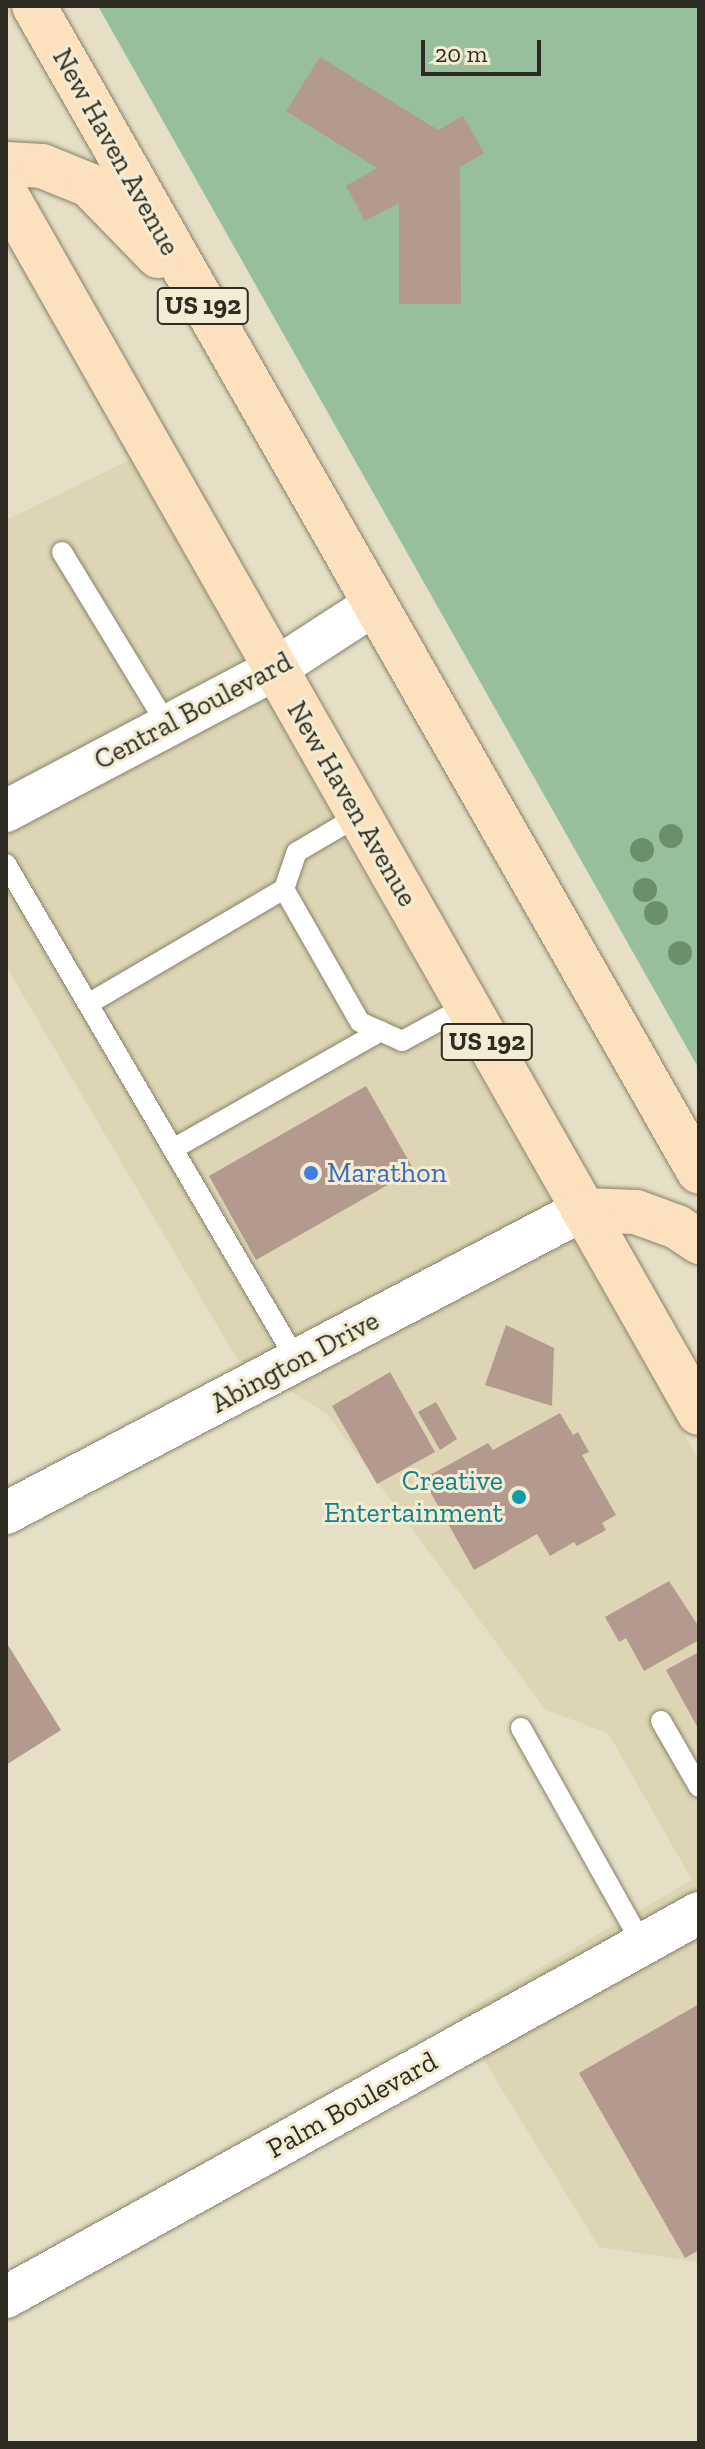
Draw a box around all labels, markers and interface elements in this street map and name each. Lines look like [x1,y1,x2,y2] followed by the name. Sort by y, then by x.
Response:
[425,24,545,74] scale bar
[435,39,487,68] text: 20 m
[45,42,187,262] street label: New Haven Avenue
[155,284,251,328] road number: US 192
[89,645,297,777] street label: Central Boulevard
[279,695,425,913] street label: New Haven Avenue
[439,1020,535,1064] road number: US 192
[327,1156,447,1190] place label: Marathon
[302,1164,320,1182] marker: Marathon
[205,1304,385,1420] street label: Abington Drive
[324,1464,503,1530] place label: Creative Entertainment
[510,1488,528,1506] marker: Creative Entertainment
[261,2044,443,2166] street label: Palm Boulevard

